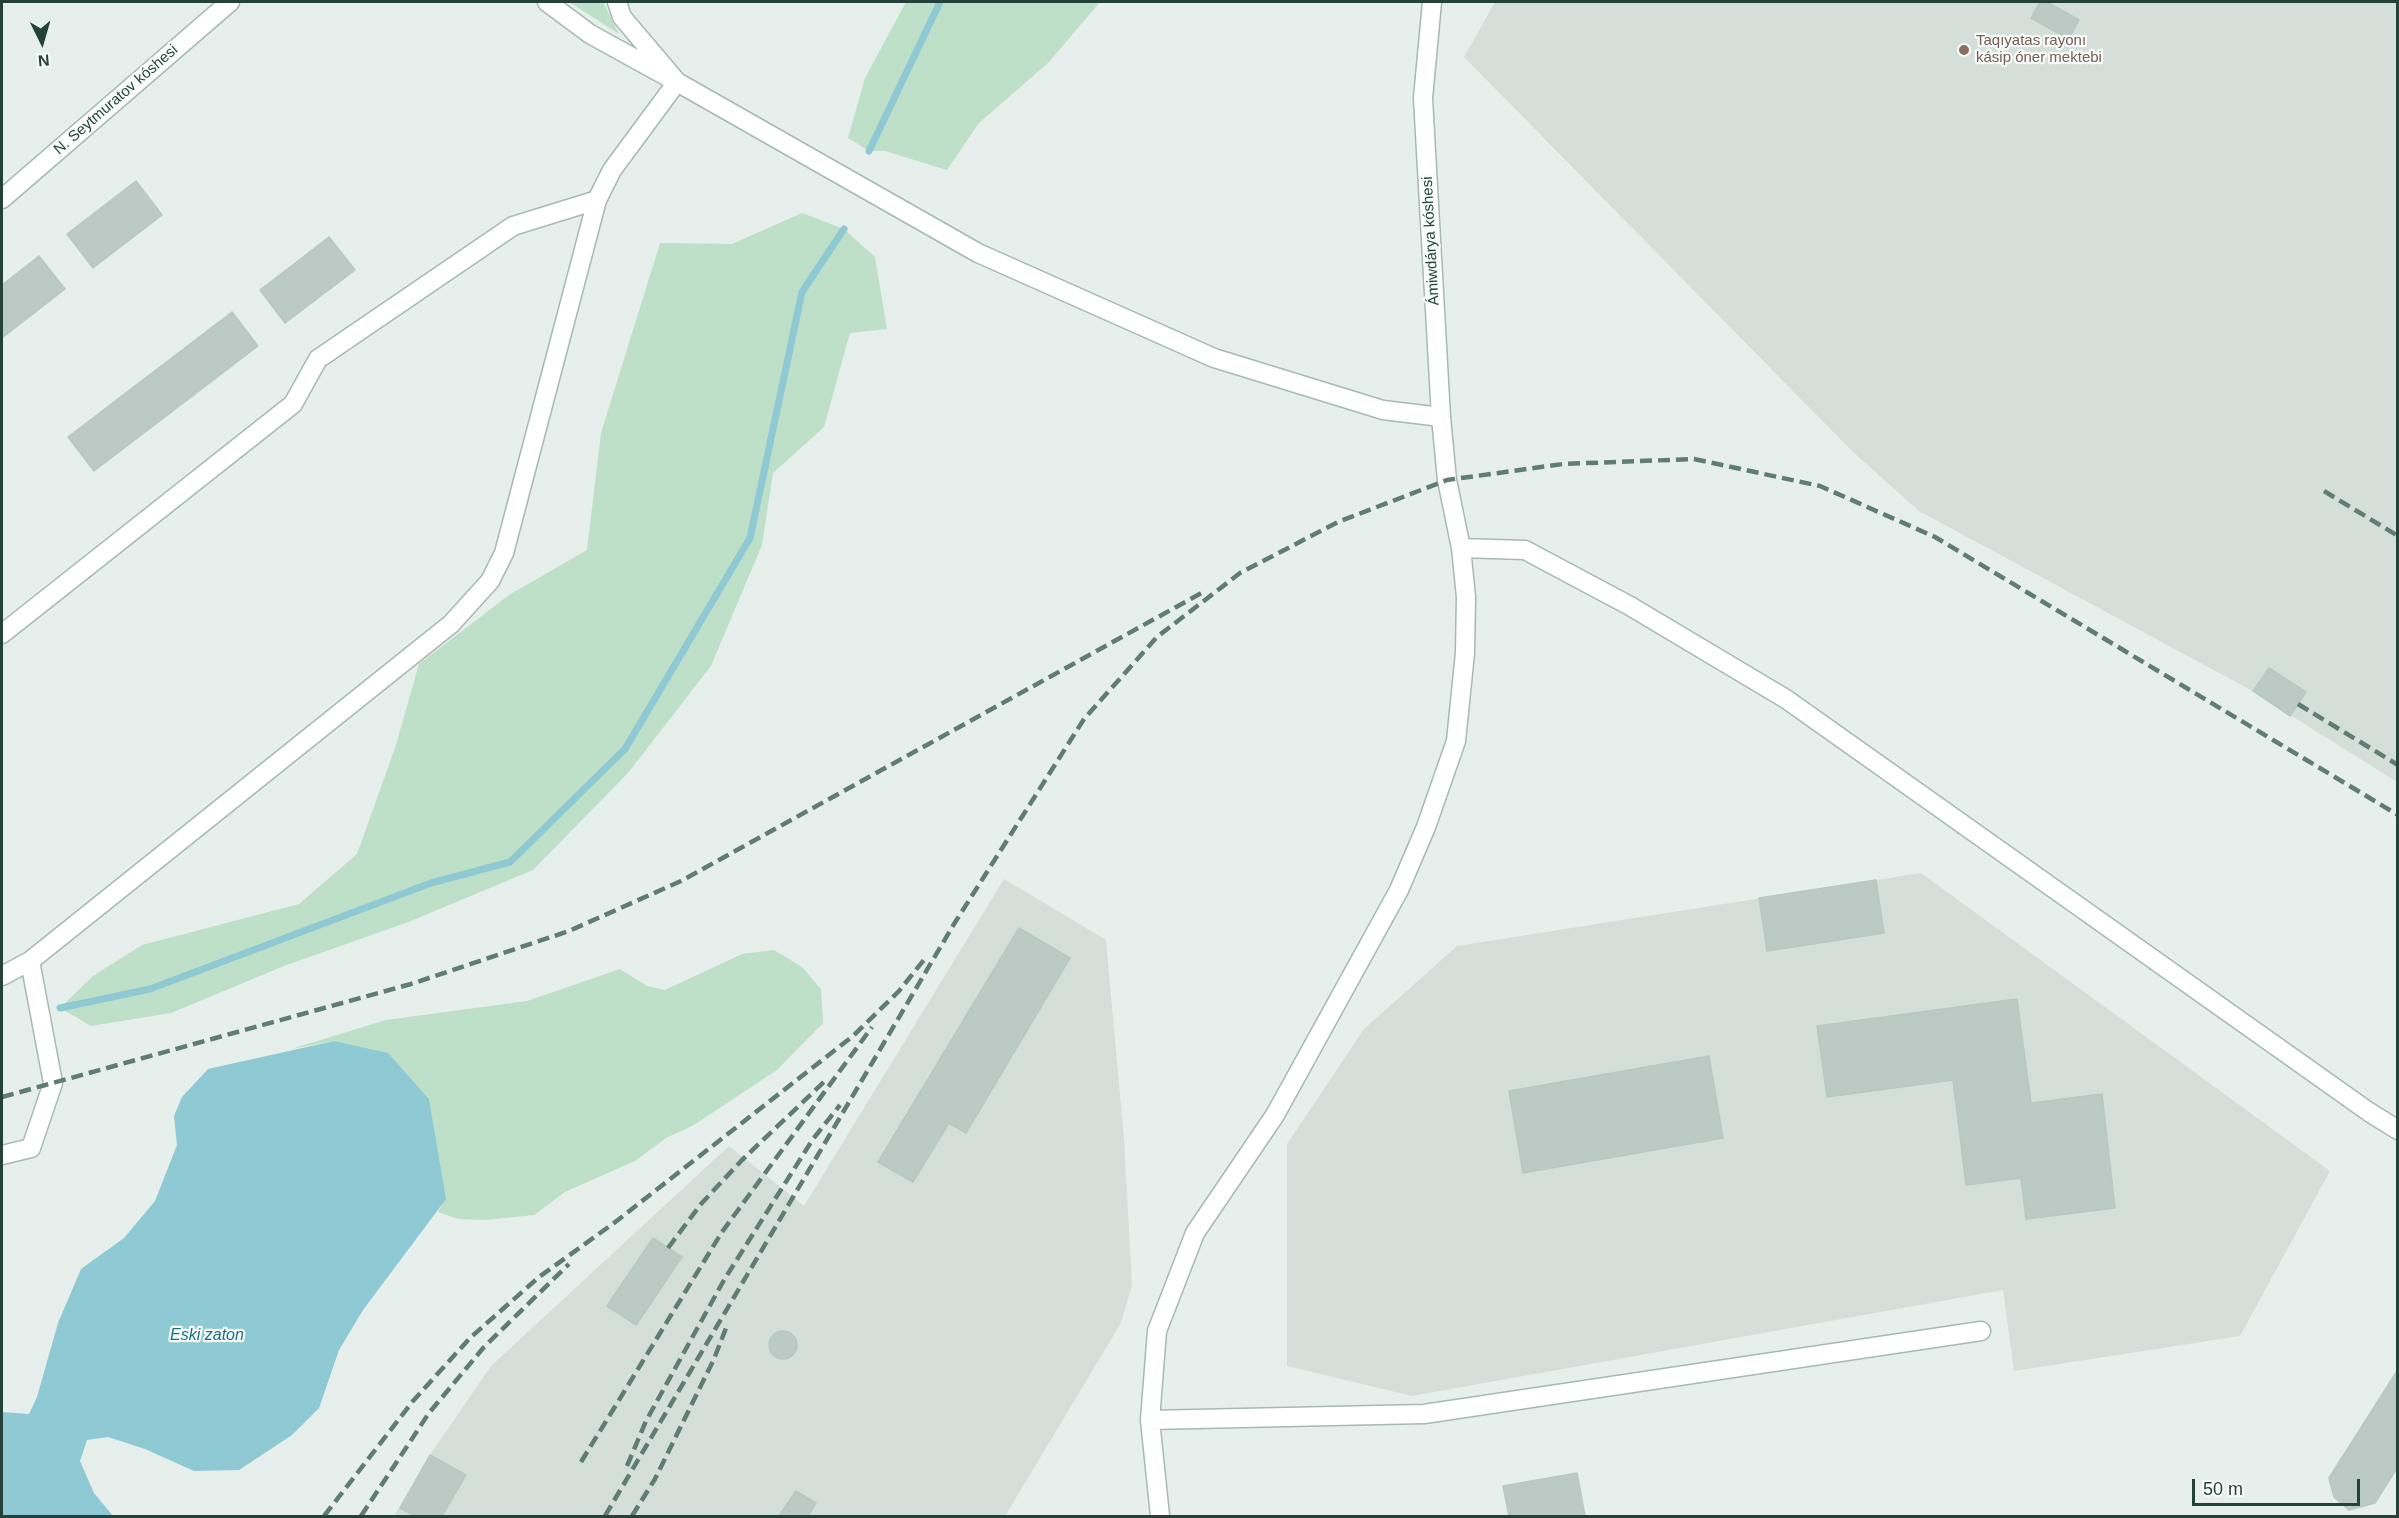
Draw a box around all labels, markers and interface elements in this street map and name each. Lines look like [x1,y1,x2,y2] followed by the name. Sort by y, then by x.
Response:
[12,12,72,72] north arrow
[1976,32,2102,67] place label: Taqıyatas rayonı kásip óner mektebi
[50,41,182,159] street label: N. Seytmuratov kóshesi
[1957,43,1971,57] marker: Taqıyatas rayonı kásip óner mektebi
[37,51,50,69] text: N
[1419,176,1443,306] street label: Ámiwdárya kóshesi
[170,1326,244,1346] water label: Eski zaton
[2195,1467,2363,1505] scale bar
[2203,1479,2243,1499] text: 50 m

